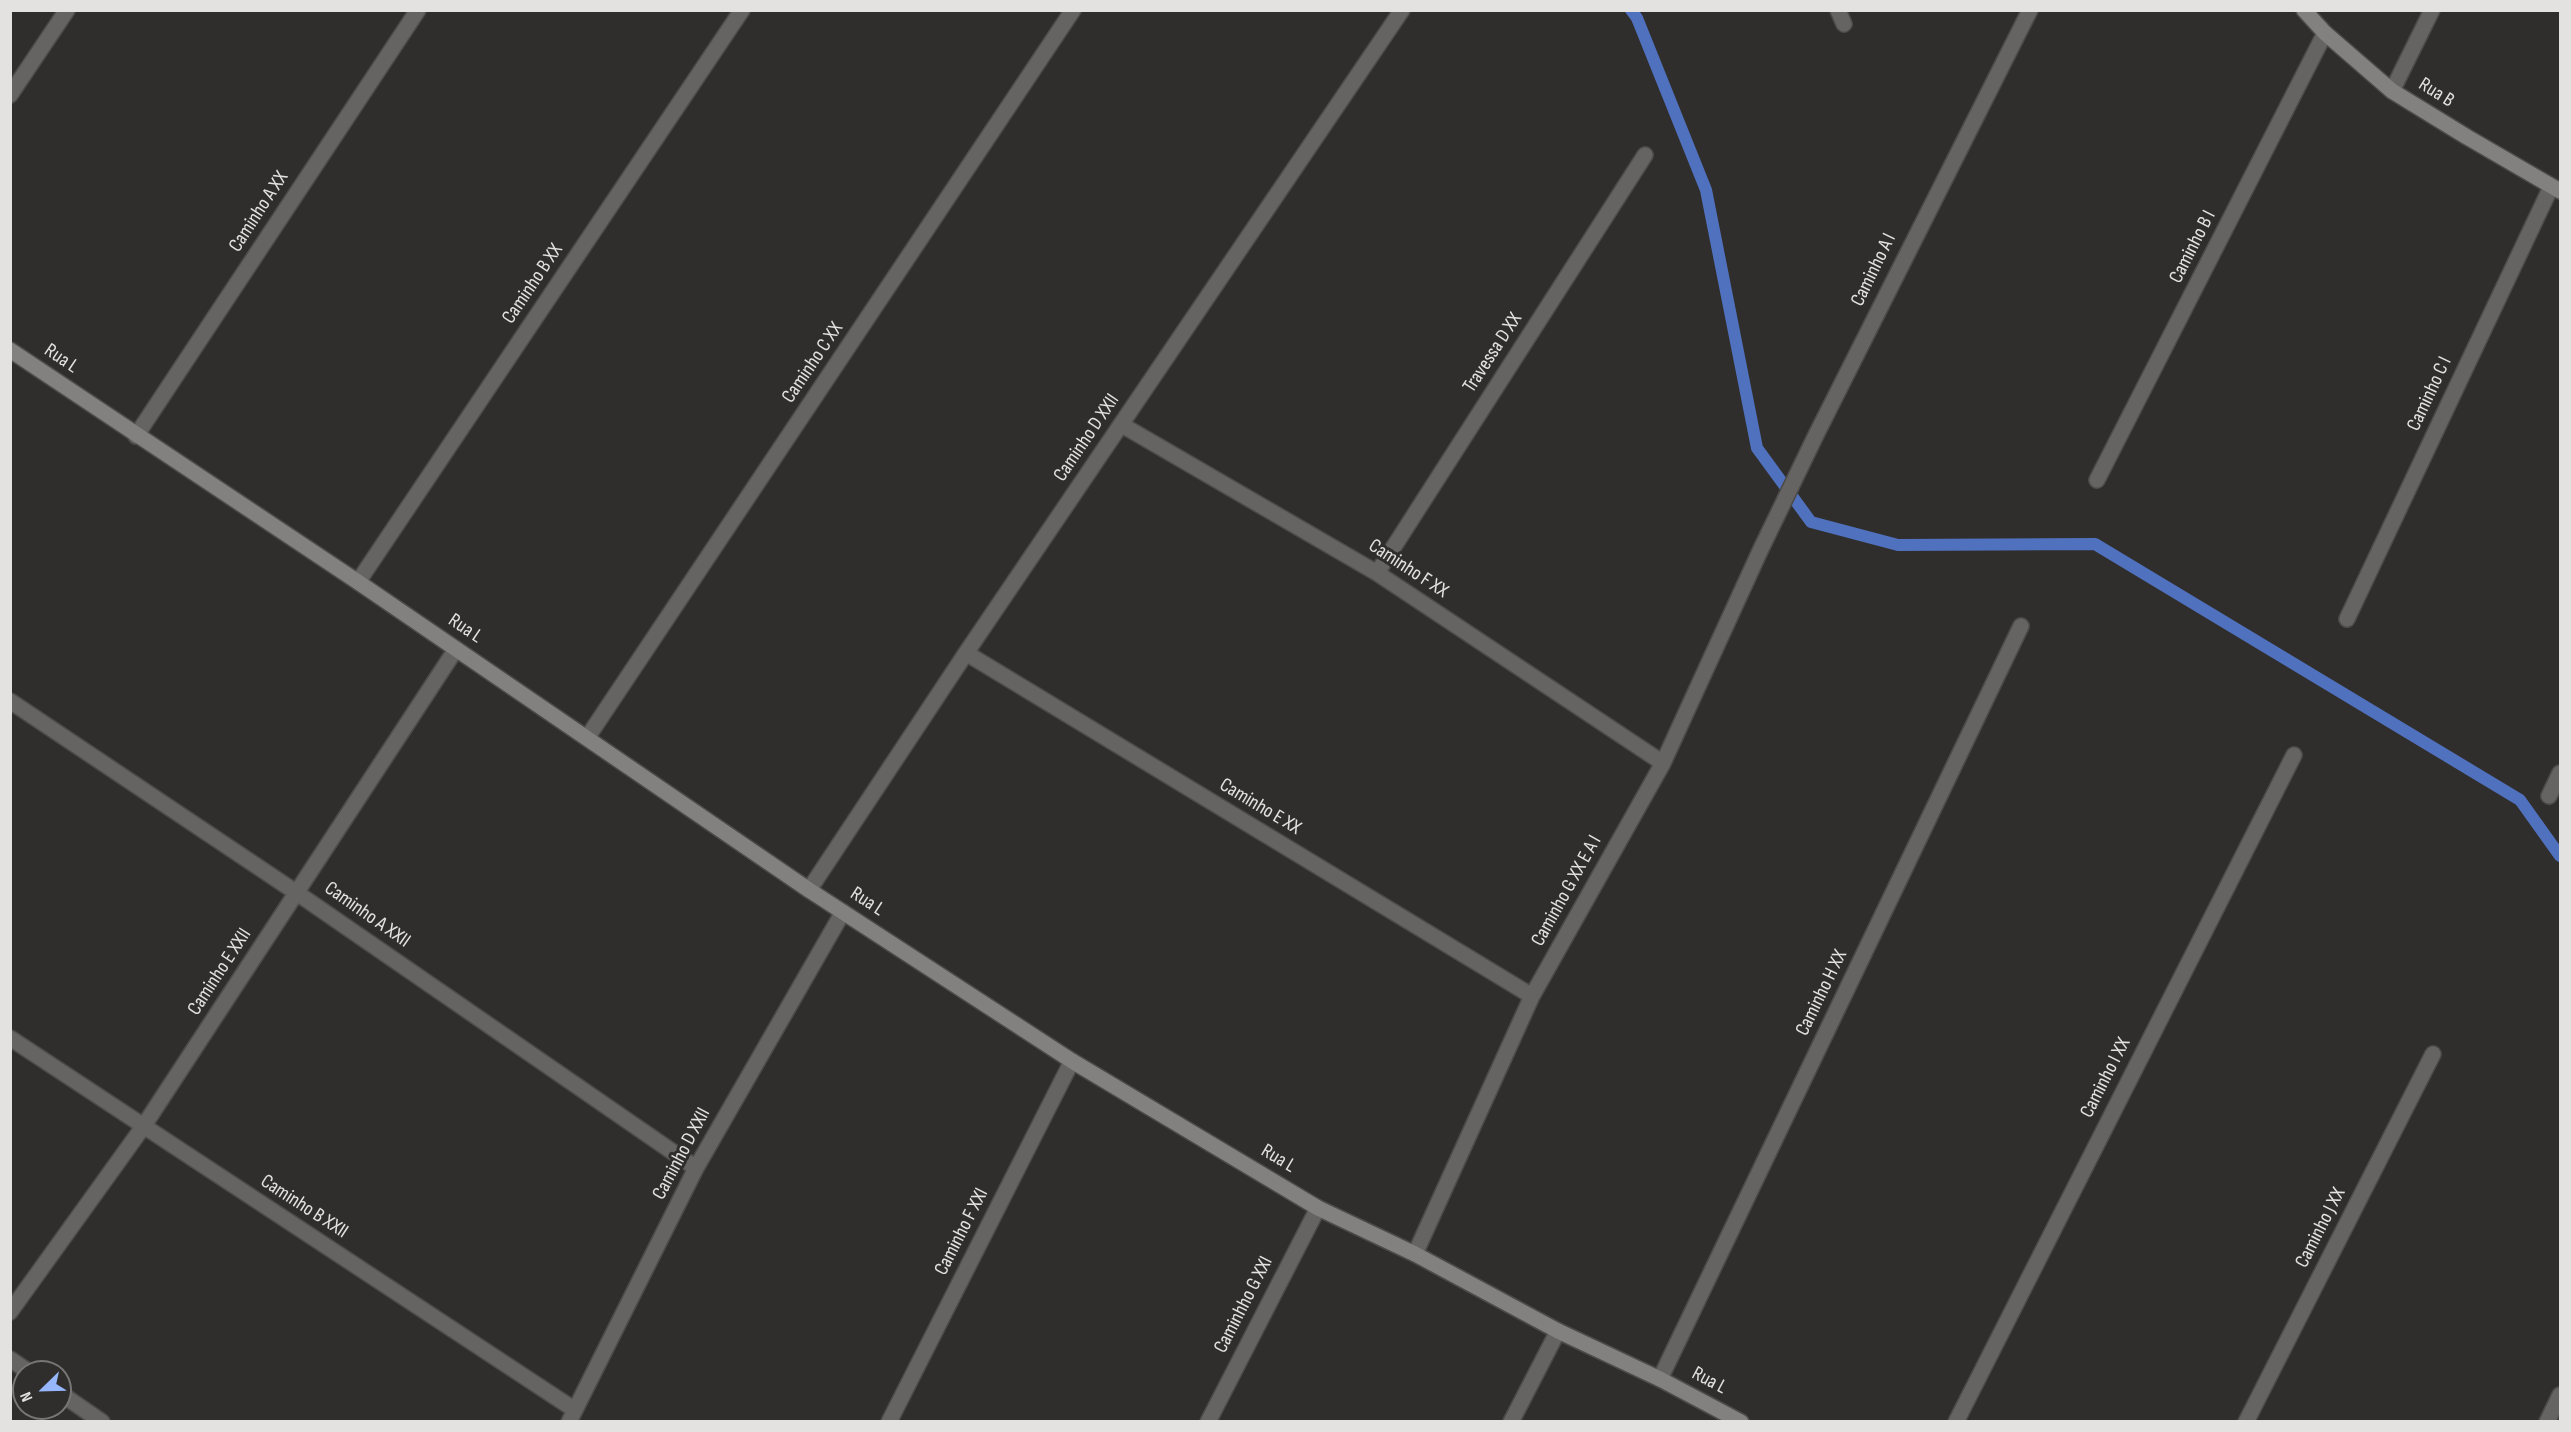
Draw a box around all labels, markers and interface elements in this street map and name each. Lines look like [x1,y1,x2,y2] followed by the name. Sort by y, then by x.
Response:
[2414,73,2458,113] street label: Rua B
[224,167,294,257] street label: Caminho A XX
[2165,207,2221,287] street label: Caminho B I
[1846,230,1902,310] street label: Caminho A I
[497,239,569,329] street label: Caminho B XX
[1458,309,1528,397] street label: Travessa D XX
[777,318,849,408] street label: Caminho C XX
[39,339,83,379] street label: Rua L
[2402,353,2458,435] street label: Caminho C I
[1049,390,1125,486] street label: Caminho D XXII
[1364,534,1452,604] street label: Caminho F XX
[443,609,487,649] street label: Rua L
[1215,773,1305,841] street label: Caminho E XX
[1527,831,1607,951] street label: Caminho G XX E A I
[320,877,414,953] street label: Caminho A XXII
[845,882,889,922] street label: Rua L
[183,924,257,1020] street label: Caminho E XXII
[1791,946,1853,1040] street label: Caminho H XX
[2076,1034,2136,1122] street label: Caminho I XX
[648,1104,716,1204] street label: Caminho D XXII
[1256,1139,1300,1179] street label: Rua L
[256,1170,352,1244] street label: Caminho B XXII
[930,1184,994,1280] street label: Caminho F XXI
[2291,1184,2351,1272] street label: Caminho J XX
[1209,1253,1279,1357] street label: Caminhho G XXI
[12,1360,72,1420] north arrow
[1688,1362,1730,1400] street label: Rua L
[16,1389,37,1404] text: N

